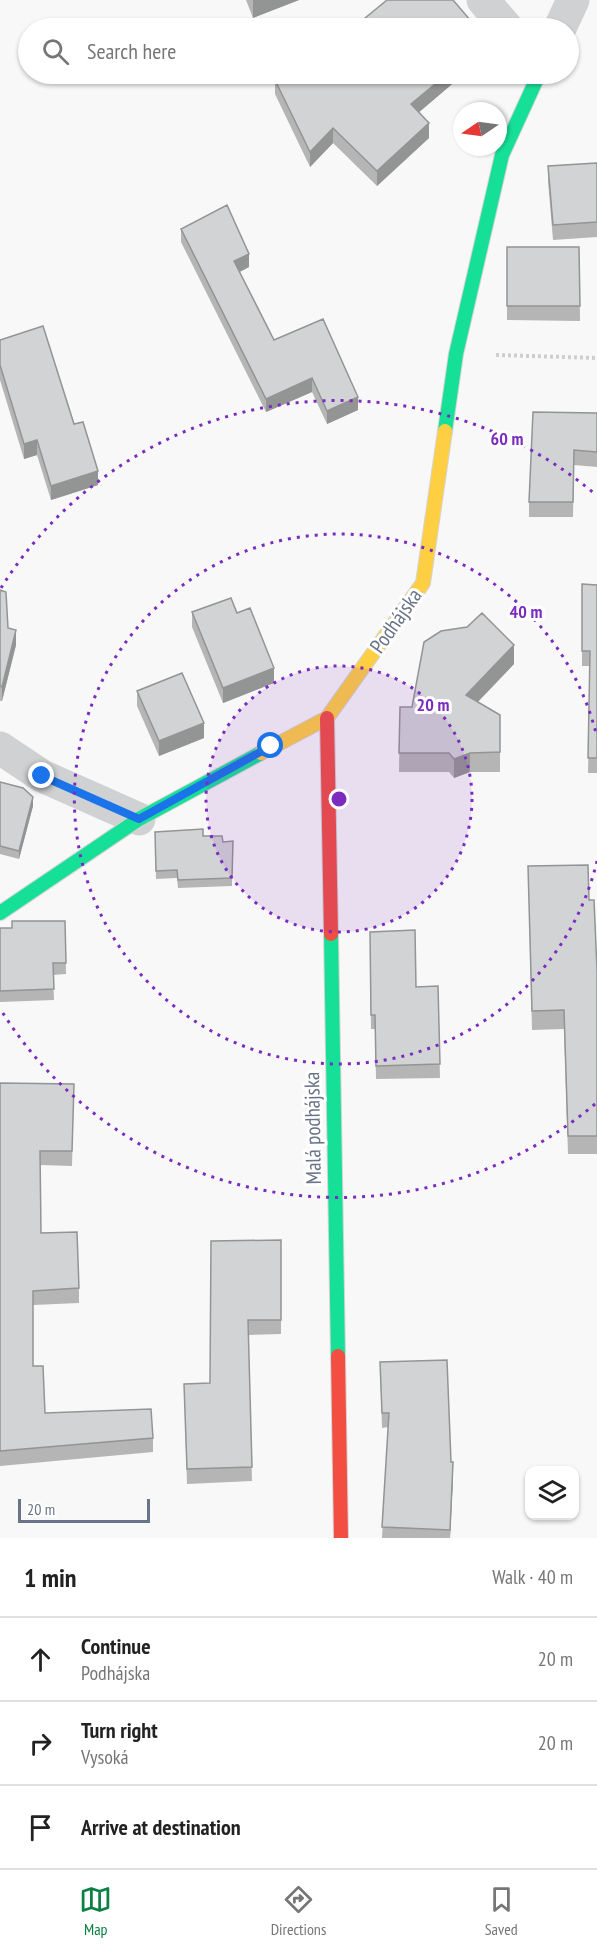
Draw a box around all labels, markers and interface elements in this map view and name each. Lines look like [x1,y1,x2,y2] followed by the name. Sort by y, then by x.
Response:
[18,18,579,84] search box
[39,35,72,68] icon: search
[87,37,176,65] text: Search here
[453,102,507,156] north arrow
[491,427,523,450] text: 60 m
[364,583,428,658] street label: Podhájska
[510,600,542,623] text: 40 m
[417,693,449,716] text: 20 m
[257,732,283,758] route start
[28,762,54,788] route end
[329,789,349,809] centre of rings
[298,1071,327,1185] street label: Malá podhájska
[525,1466,579,1520] map controls
[525,1466,579,1520] button: layers
[18,1496,150,1524] scale bar
[27,1499,55,1519] text: 20 m
[24,1561,77,1594] text: 1 min
[492,1564,573,1590] text: Walk · 40 m
[81,1632,151,1660] text: Continue
[24,1643,57,1676] icon: ahead
[538,1646,573,1672] text: 20 m
[81,1660,150,1686] text: Podhájska
[81,1716,158,1744] text: Turn right
[24,1727,57,1760] icon: right
[538,1730,573,1756] text: 20 m
[81,1744,129,1770] text: Vysoká
[24,1811,57,1844] icon: arrive
[81,1813,241,1841] text: Arrive at destination
[79,1883,112,1939] tab: Map
[271,1883,326,1939] tab: Directions
[485,1883,518,1939] tab: Saved

